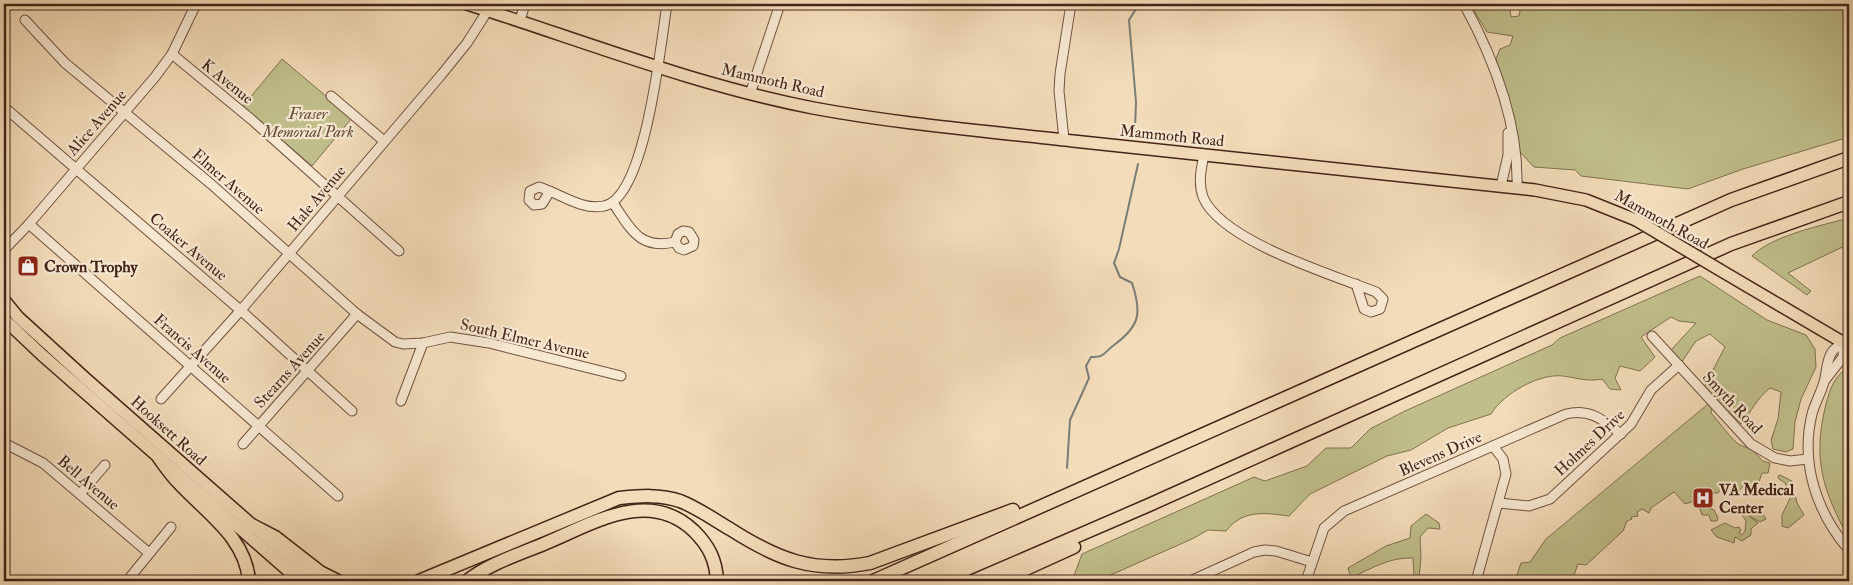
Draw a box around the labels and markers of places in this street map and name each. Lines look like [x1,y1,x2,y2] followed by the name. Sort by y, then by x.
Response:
[16,254,40,278] shop icon: Crown Trophy
[44,257,139,278] place label: Crown Trophy
[1718,480,1795,518] place label: VA Medical Center
[1691,486,1715,510] hospital icon: VA Medical Center

